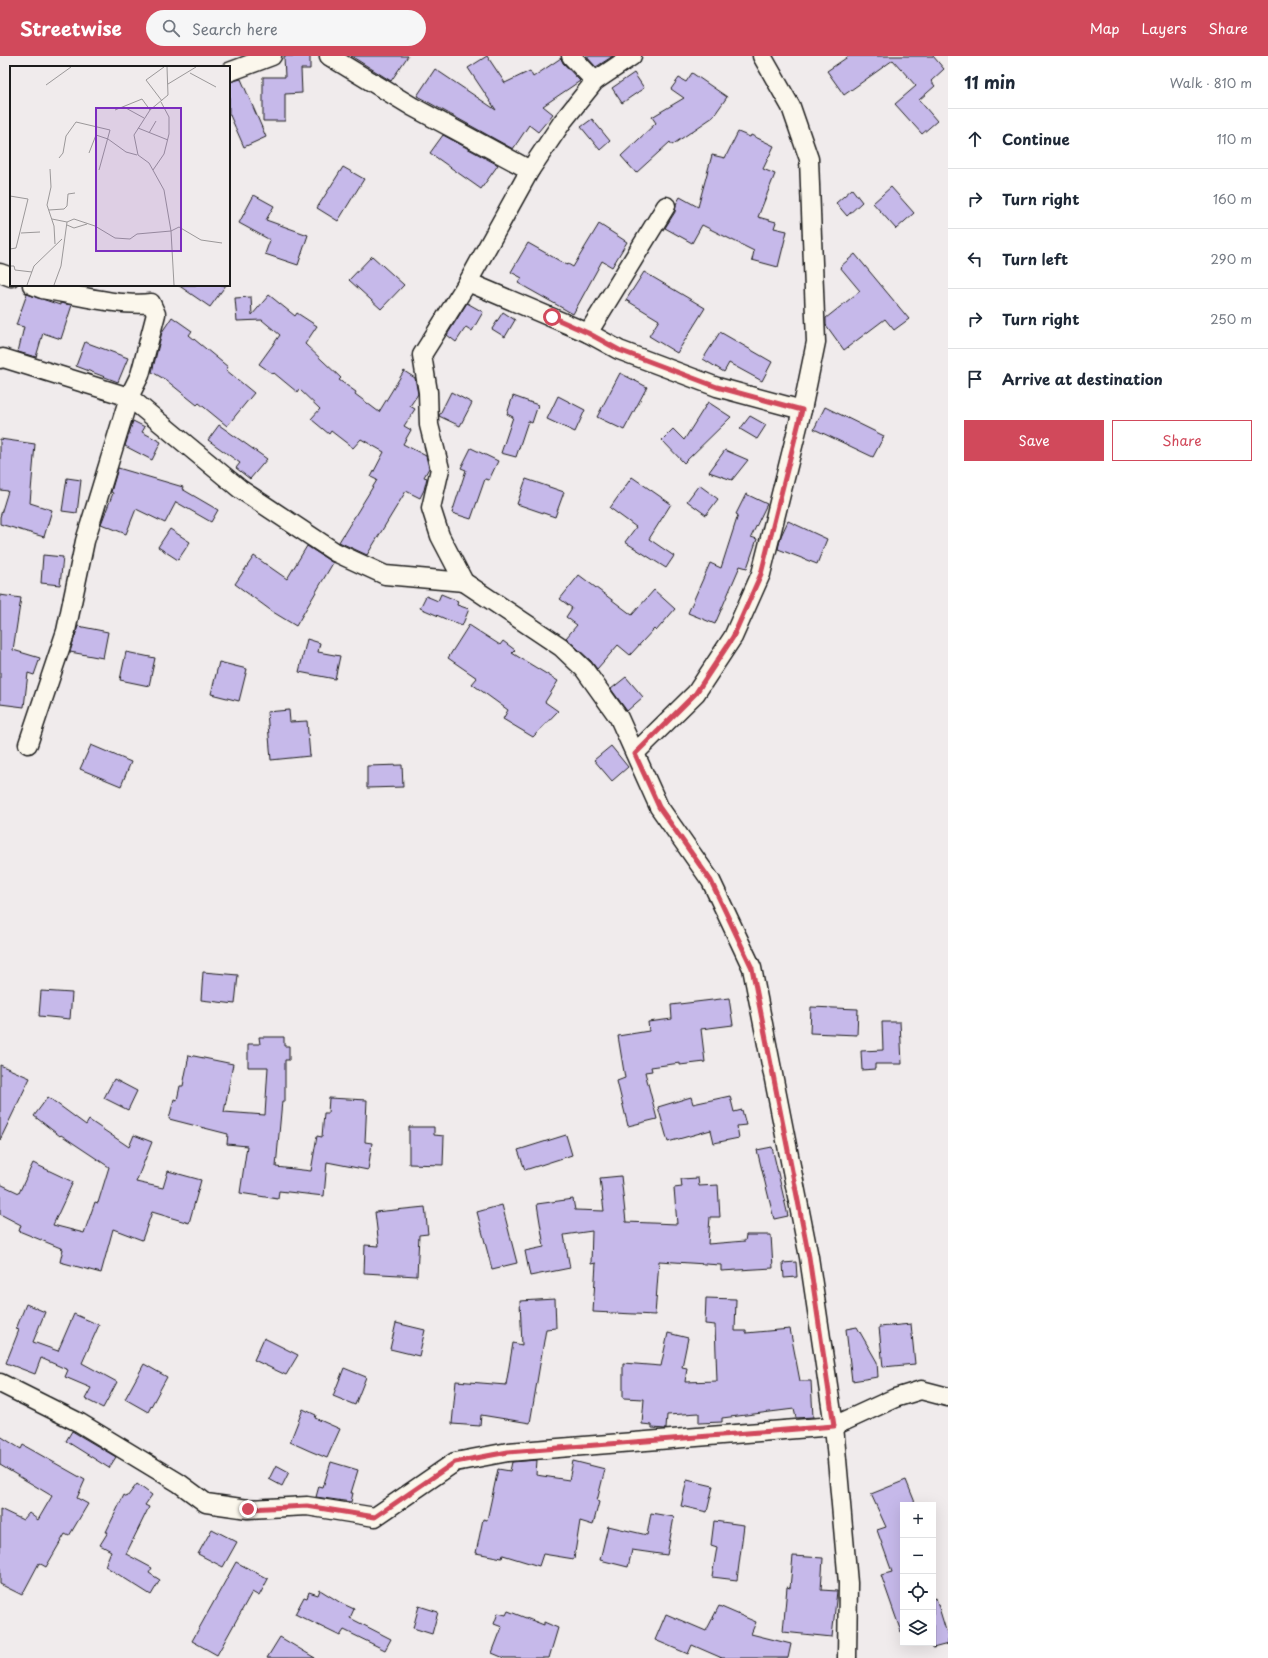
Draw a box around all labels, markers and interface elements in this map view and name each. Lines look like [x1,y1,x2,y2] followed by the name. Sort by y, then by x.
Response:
[146,10,426,46] search box
[20,14,122,42] text: Streetwise
[160,17,182,39] icon: search
[192,17,278,40] text: Search here
[1090,18,1120,39] text: Map
[1142,18,1187,39] text: Layers
[1209,18,1248,39] text: Share
[10,66,230,286] inset map
[964,69,1016,95] text: 11 min
[1170,73,1252,92] text: Walk · 810 m
[1002,127,1070,150] text: Continue
[964,128,986,150] icon: ahead
[1217,129,1252,148] text: 110 m
[1002,187,1079,210] text: Turn right
[964,188,986,210] icon: right
[1213,189,1252,208] text: 160 m
[1002,247,1068,270] text: Turn left
[964,248,986,270] icon: left
[1211,249,1252,268] text: 290 m
[1002,307,1079,330] text: Turn right
[543,308,561,326] route start
[964,308,986,330] icon: right
[1210,309,1252,328] text: 250 m
[1002,367,1163,390] text: Arrive at destination
[964,368,986,390] icon: arrive
[964,420,1104,461] button: Save
[1112,420,1252,461] button: Share
[239,1500,257,1518] route end
[900,1502,936,1646] map controls
[900,1502,936,1538] button: +
[900,1538,936,1574] button: −
[900,1574,936,1610] button: locate
[900,1610,936,1646] button: layers

